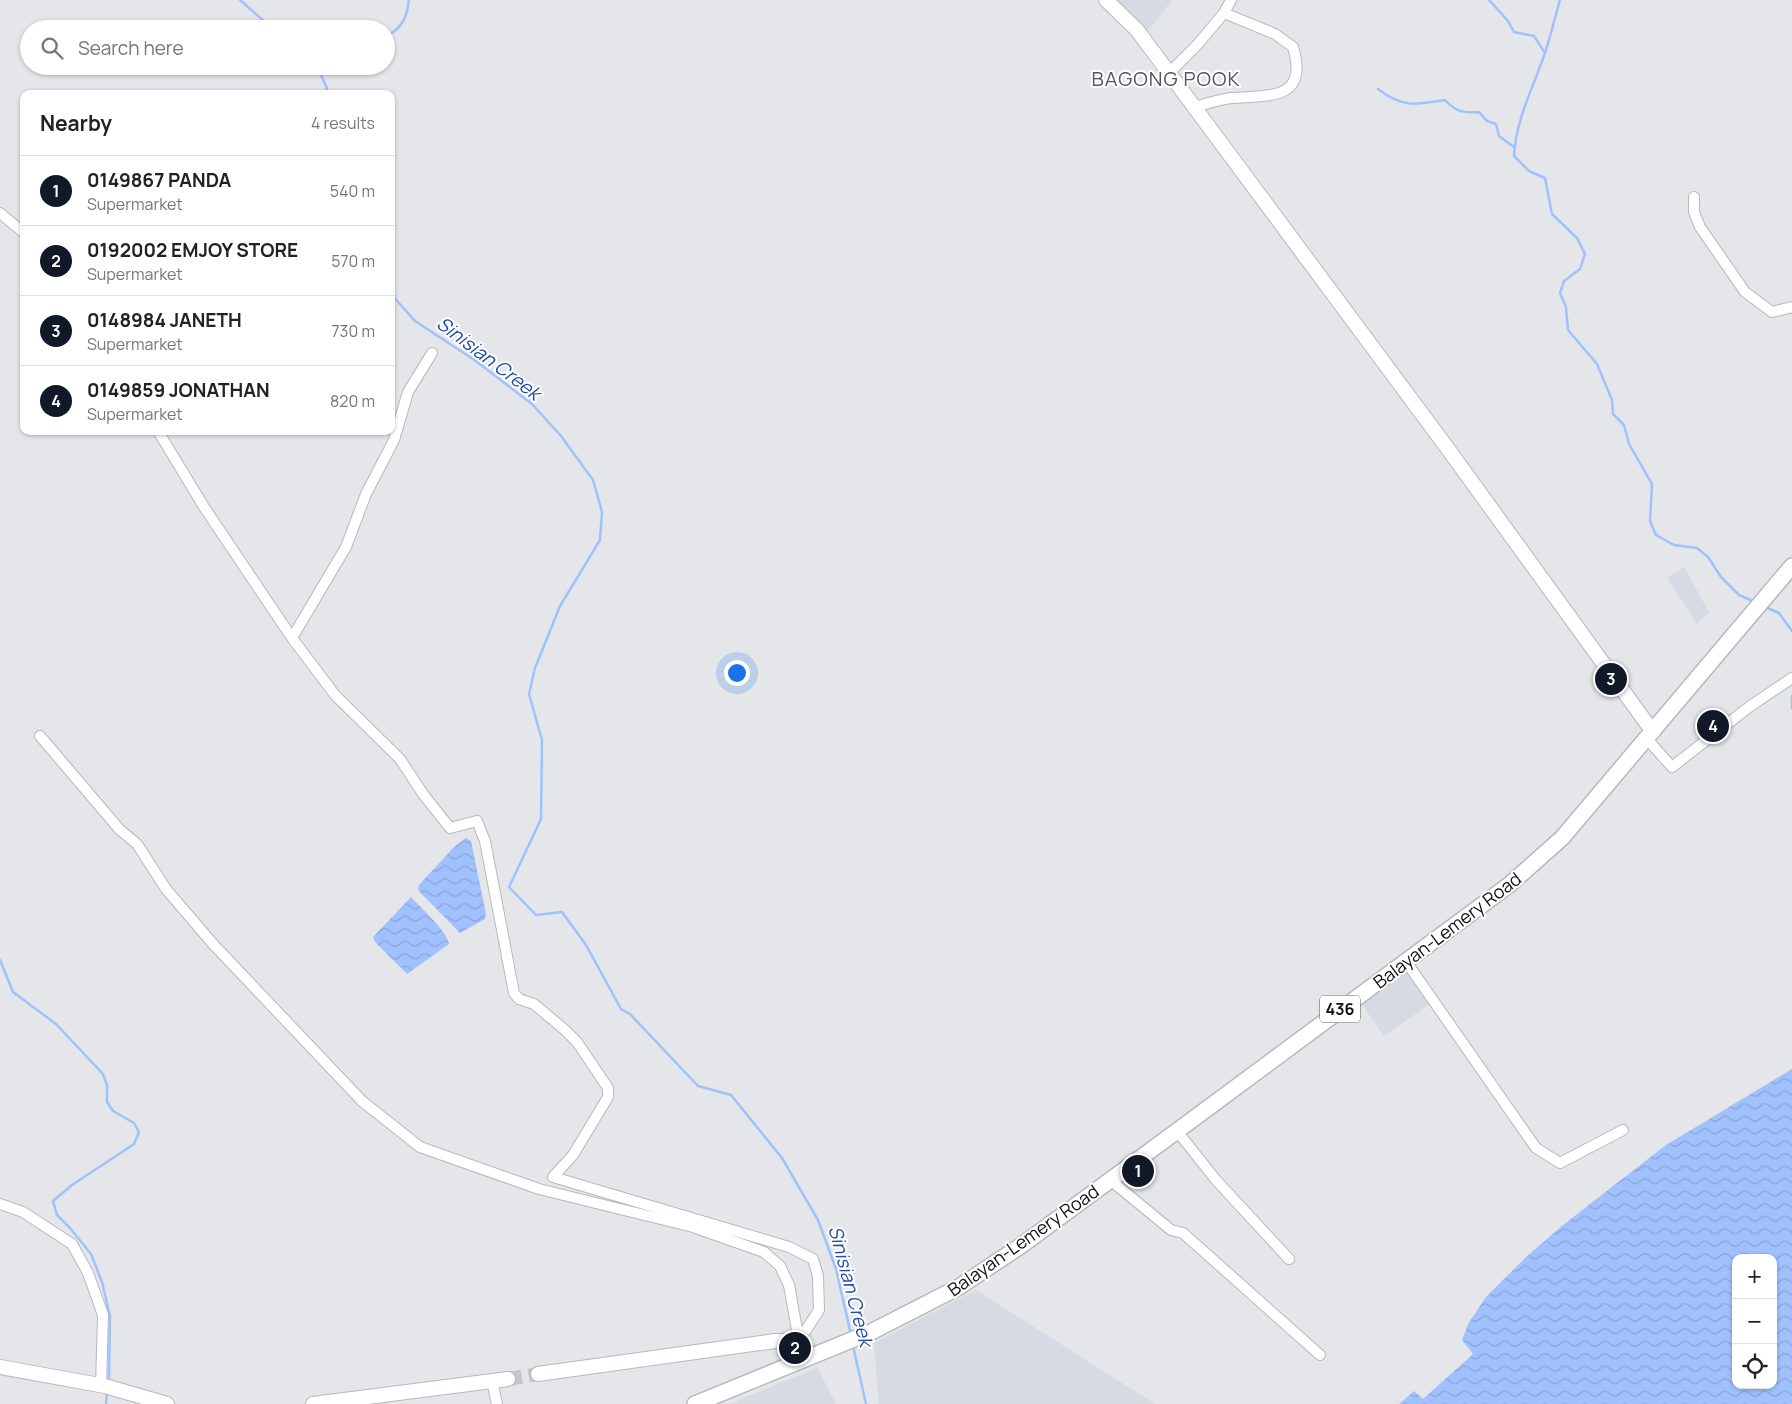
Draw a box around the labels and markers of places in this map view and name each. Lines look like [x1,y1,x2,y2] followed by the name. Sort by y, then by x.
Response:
[1595,660,1627,698] pin: 3
[1697,707,1729,745] pin: 4
[1122,1152,1154,1190] pin: 1
[779,1329,811,1367] pin: 2

